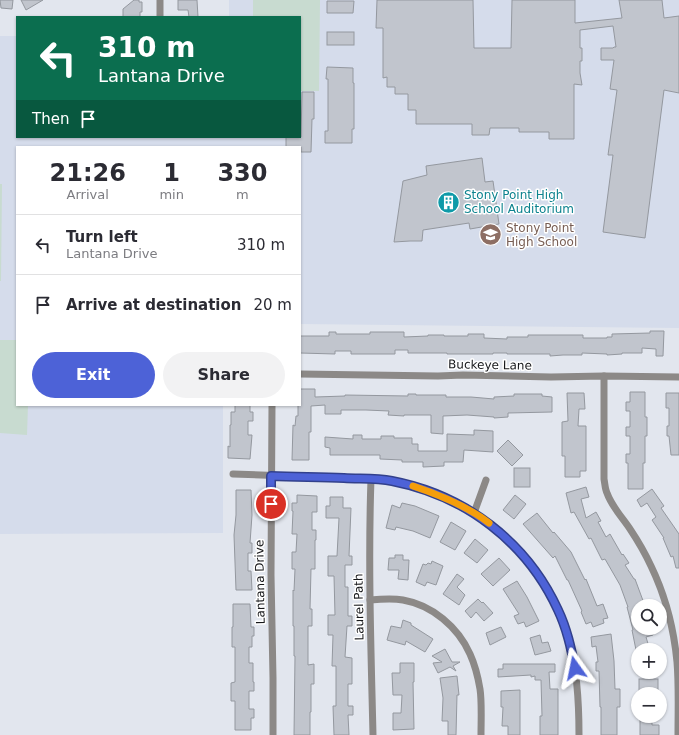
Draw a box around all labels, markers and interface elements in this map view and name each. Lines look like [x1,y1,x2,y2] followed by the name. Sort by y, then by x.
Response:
[98,31,195,64] text: 310 m
[32,32,84,84] icon: left
[98,65,225,86] text: Lantana Drive
[77,108,99,130] icon: arrive
[32,110,69,128] text: Then
[49,159,126,187] text: 21:26
[163,159,180,187] text: 1
[217,159,267,187] text: 330
[67,187,109,202] text: Arrival
[159,187,184,202] text: min
[236,187,249,202] text: m
[464,188,574,216] place label: Stony Point High School Auditorium
[435,189,461,215] building icon: Stony Point High School Auditorium
[506,221,577,249] place label: Stony Point High School
[477,222,503,248] school or university icon: Stony Point High School
[66,228,138,246] text: Turn left
[32,234,54,256] icon: left
[237,236,285,254] text: 310 m
[66,246,158,261] text: Lantana Drive
[32,294,54,316] icon: arrive
[66,296,241,314] text: Arrive at destination
[253,296,292,314] text: 20 m
[32,352,155,398] button: Exit
[163,352,285,398] button: Share
[448,357,532,373] street label: Buckeye Lane
[254,487,288,521] pin
[260,493,282,515] icon: arrive
[252,540,268,624] street label: Lantana Drive
[351,573,367,641] street label: Laurel Path
[631,599,667,723] map controls
[631,599,667,635] button: search
[631,643,667,679] button: +
[554,647,596,689] position arrow
[631,687,667,723] button: −

